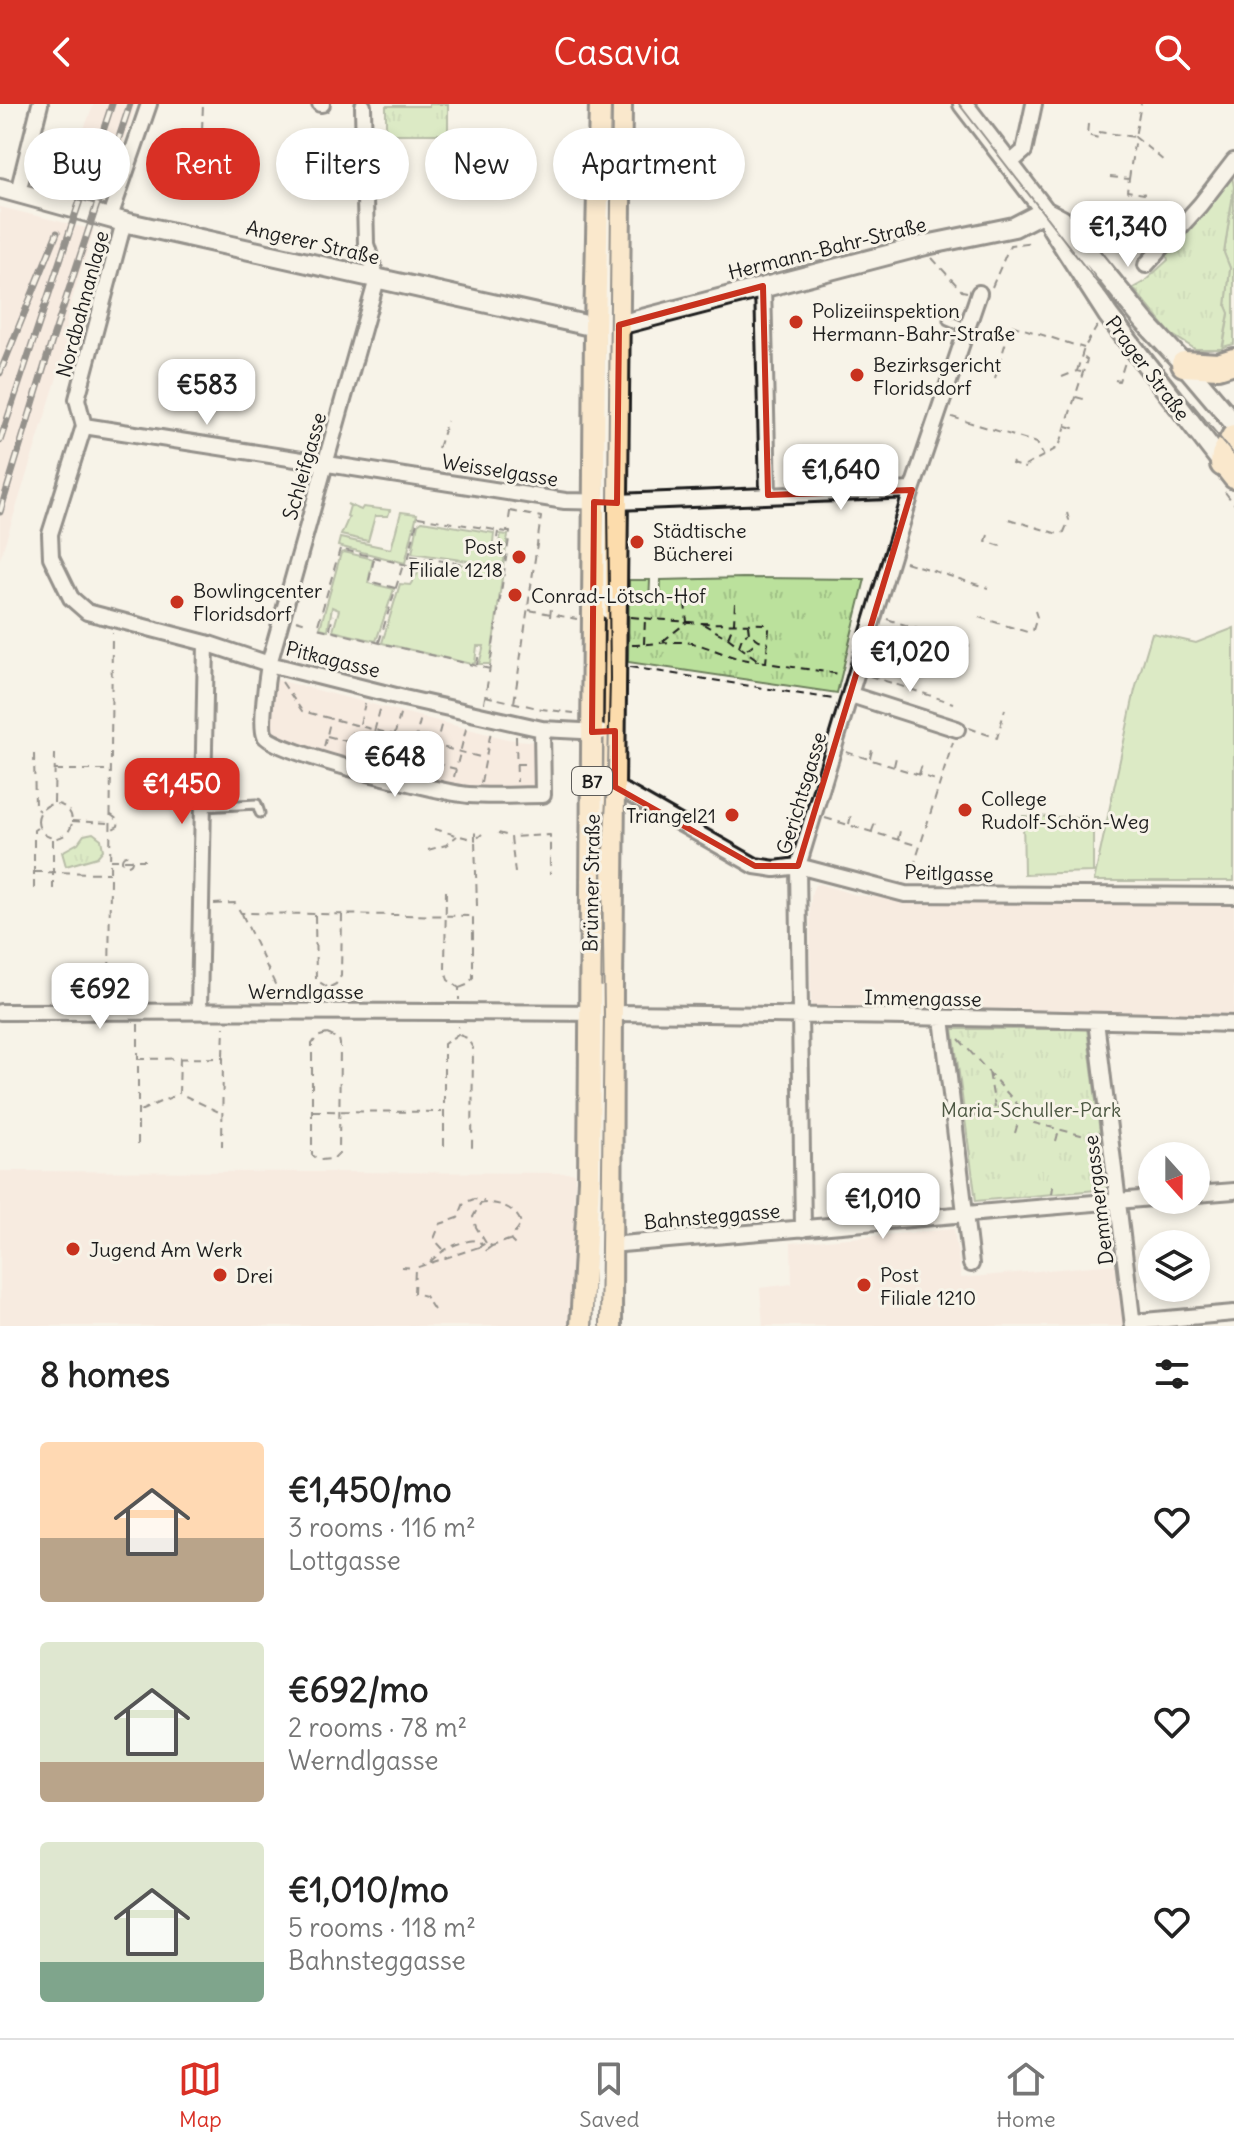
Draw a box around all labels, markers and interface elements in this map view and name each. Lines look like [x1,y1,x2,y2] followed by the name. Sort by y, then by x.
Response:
[40,30,84,74] icon: back
[554,30,680,75] text: Casavia
[1150,30,1194,74] icon: search
[24,128,130,200] chip: Buy
[146,128,260,200] chip: Rent
[276,128,409,200] chip: Filters
[425,128,537,200] chip: New
[553,128,745,200] chip: Apartment
[1063,201,1193,269] pin: €1,340
[1088,210,1168,243] text: €1,340
[725,211,929,285] street label: Hermann-Bahr-Straße
[244,215,382,269] street label: Angerer Straße
[50,228,114,380] street label: Nordbahnanlage
[812,298,1015,346] place label: Polizeiinspektion Hermann-Bahr-Straße
[1100,311,1196,425] street label: Prager Straße
[787,313,805,331] marker: Polizeiinspektion Hermann-Bahr-Straße
[873,352,1001,400] place label: Bezirksgericht Floridsdorf
[160,359,254,427] pin: €583
[848,366,866,384] marker: Bezirksgericht Floridsdorf
[176,368,238,401] text: €583
[277,409,331,523] street label: Schleifgasse
[776,444,906,512] pin: €1,640
[440,448,560,492] street label: Weisselgasse
[801,453,881,486] text: €1,640
[653,518,746,566] place label: Städtische Bücherei
[628,533,646,551] marker: Städtische Bücherei
[408,534,503,582] place label: Post Filiale 1218
[510,548,528,566] marker: Post Filiale 1218
[193,578,322,626] place label: Bowlingcenter Floridsdorf
[531,583,706,608] place label: Conrad-Lötsch-Hof
[506,586,524,604] marker: Conrad-Lötsch-Hof
[168,593,186,611] marker: Bowlingcenter Floridsdorf
[845,626,975,694] pin: €1,020
[283,635,383,683] street label: Pitkagasse
[870,635,950,668] text: €1,020
[771,729,831,857] street label: Gerichtsgasse
[348,731,442,799] pin: €648
[364,740,426,773] text: €648
[117,758,247,826] pin: €1,450
[143,767,221,800] text: €1,450
[572,767,612,795] road number: B7
[981,786,1149,834] place label: College Rudolf-Schön-Weg
[956,801,974,819] marker: College Rudolf-Schön-Weg
[626,803,716,828] place label: Triangel21
[723,806,741,824] marker: Triangel21
[577,814,605,952] street label: Brünner Straße
[904,859,994,887] street label: Peitlgasse
[53,963,147,1031] pin: €692
[70,972,130,1005] text: €692
[248,979,364,1004] street label: Werndlgasse
[864,984,982,1012] street label: Immengasse
[941,1097,1121,1122] park label: Maria-Schuller-Park
[1078,1134,1118,1266] street label: Demmergasse
[1138,1142,1210,1214] north arrow
[1138,1142,1210,1302] map controls
[818,1173,948,1241] pin: €1,010
[845,1182,921,1215] text: €1,010
[643,1198,781,1234] street label: Bahnsteggasse
[1138,1230,1210,1302] button: layers
[89,1237,243,1262] place label: Jugend Am Werk
[64,1240,82,1258] marker: Jugend Am Werk
[880,1262,976,1310] place label: Post Filiale 1210
[236,1263,273,1288] place label: Drei
[211,1266,229,1284] marker: Drei
[855,1276,873,1294] marker: Post Filiale 1210
[1150,1352,1194,1396] icon: filters
[40,1353,170,1396] text: 8 homes
[288,1468,452,1511] text: €1,450/mo
[104,1474,200,1570] icon: home
[1150,1500,1194,1544] icon: heart
[288,1511,476,1544] text: 3 rooms · 116 m²
[288,1544,401,1577] text: Lottgasse
[288,1668,429,1711] text: €692/mo
[104,1674,200,1770] icon: home
[1150,1700,1194,1744] icon: heart
[288,1711,467,1744] text: 2 rooms · 78 m²
[288,1744,439,1777] text: Werndlgasse
[288,1868,449,1911] text: €1,010/mo
[104,1874,200,1970] icon: home
[1150,1900,1194,1944] icon: heart
[288,1911,476,1944] text: 5 rooms · 118 m²
[288,1944,466,1977] text: Bahnsteggasse
[178,2057,222,2133] tab: Map
[579,2057,639,2133] tab: Saved
[996,2057,1056,2133] tab: Home

